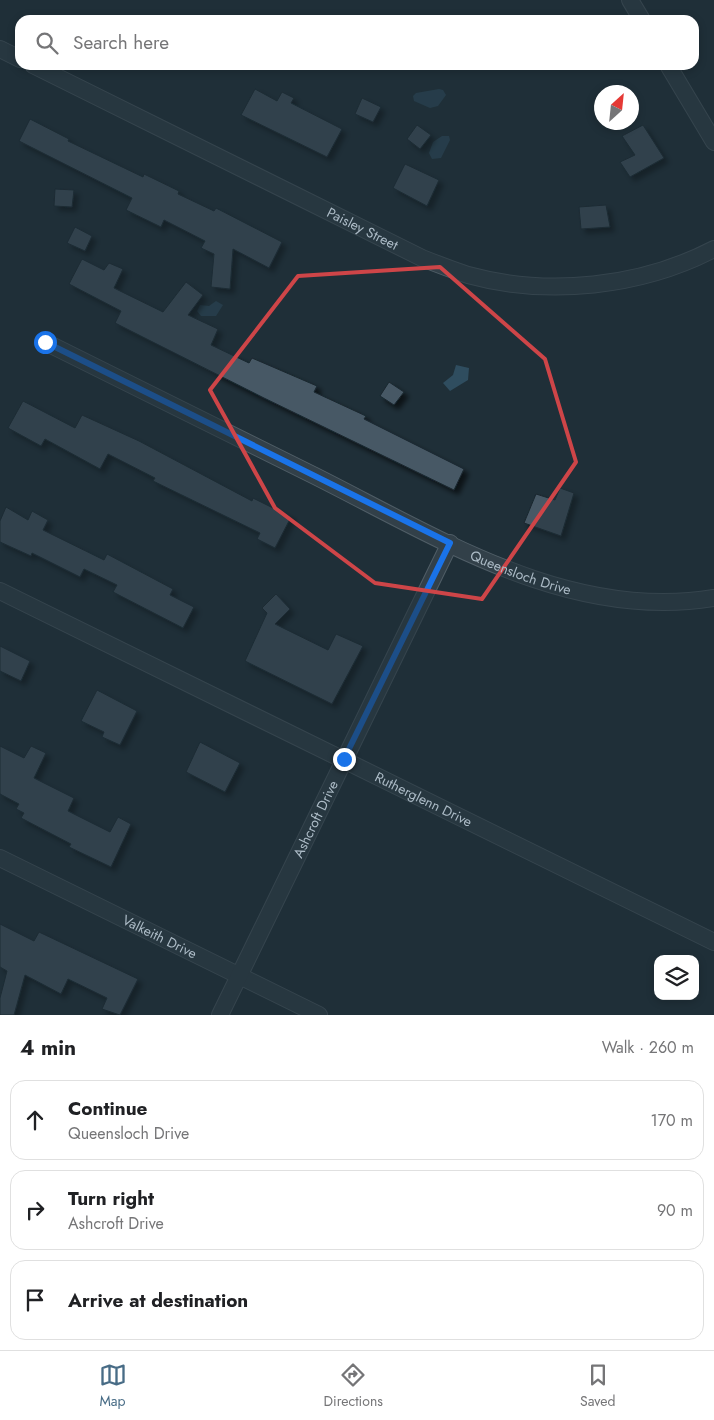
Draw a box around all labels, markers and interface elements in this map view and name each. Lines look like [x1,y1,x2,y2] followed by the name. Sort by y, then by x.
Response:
[15,15,699,70] search box
[33,29,61,57] icon: search
[73,29,169,56] text: Search here
[594,85,639,130] north arrow
[324,202,402,255] street label: Paisley Street
[34,331,57,354] route start
[467,545,573,600] street label: Queensloch Drive
[333,748,356,771] route end
[371,767,476,832] street label: Rutherglenn Drive
[288,777,343,861] street label: Ashcroft Drive
[119,910,200,963] street label: Valkeith Drive
[654,955,699,1000] map controls
[654,955,699,1000] button: layers
[20,1033,76,1063] text: 4 min
[602,1036,694,1059] text: Walk · 260 m
[68,1095,147,1122] text: Continue
[21,1106,49,1134] icon: ahead
[651,1109,693,1132] text: 170 m
[68,1122,189,1145] text: Queensloch Drive
[68,1185,154,1212] text: Turn right
[21,1196,49,1224] icon: right
[657,1199,693,1222] text: 90 m
[68,1212,164,1235] text: Ashcroft Drive
[21,1286,49,1314] icon: arrive
[68,1287,248,1314] text: Arrive at destination
[99,1361,127,1411] tab: Map
[324,1361,383,1411] tab: Directions
[580,1361,615,1411] tab: Saved

